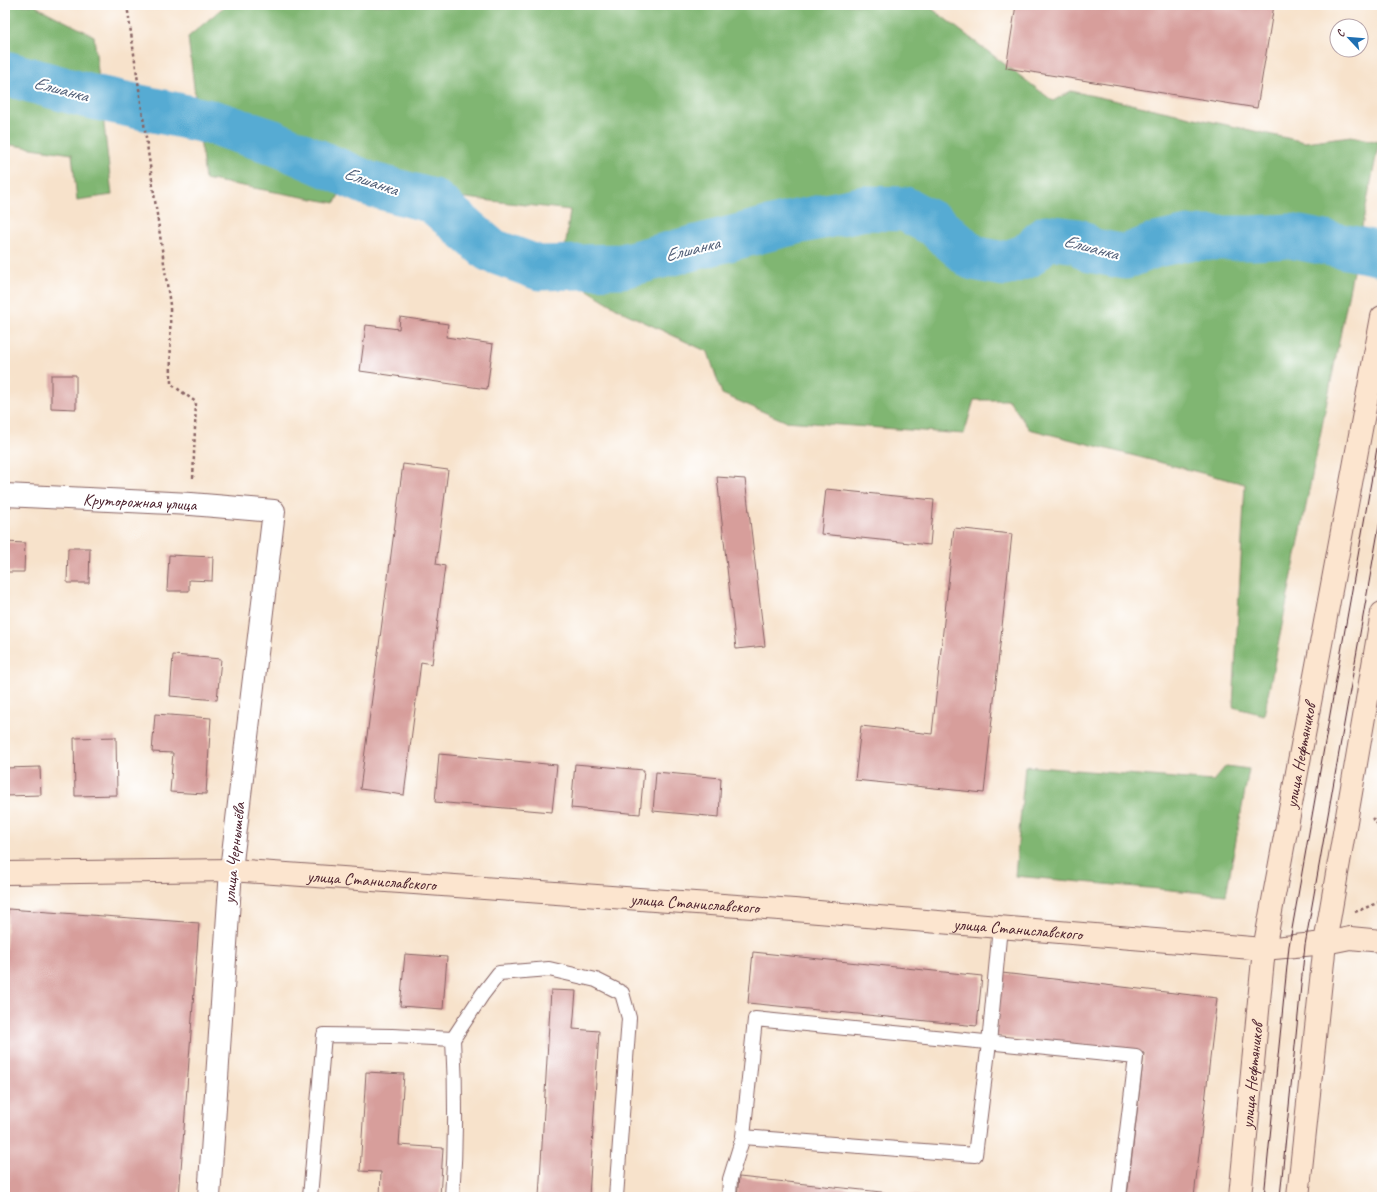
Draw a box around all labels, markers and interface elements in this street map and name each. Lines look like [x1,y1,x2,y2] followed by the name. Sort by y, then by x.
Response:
[1329,18,1369,58] north arrow
[1333,27,1348,39] text: С
[32,71,92,107] water label: Елшанка
[341,162,402,201] water label: Елшанка
[1062,229,1122,265] water label: Елшанка
[663,231,723,266] water label: Елшанка
[83,488,199,515] street label: Круторожная улица
[1280,698,1321,811] street label: улица Нефтяников
[218,800,250,906] street label: улица Чернышёва
[305,865,439,895] street label: улица Станиславского
[629,888,762,918] street label: улица Станиславского
[952,913,1085,945] street label: улица Станиславского
[1236,1018,1268,1130] street label: улица Нефтяников

